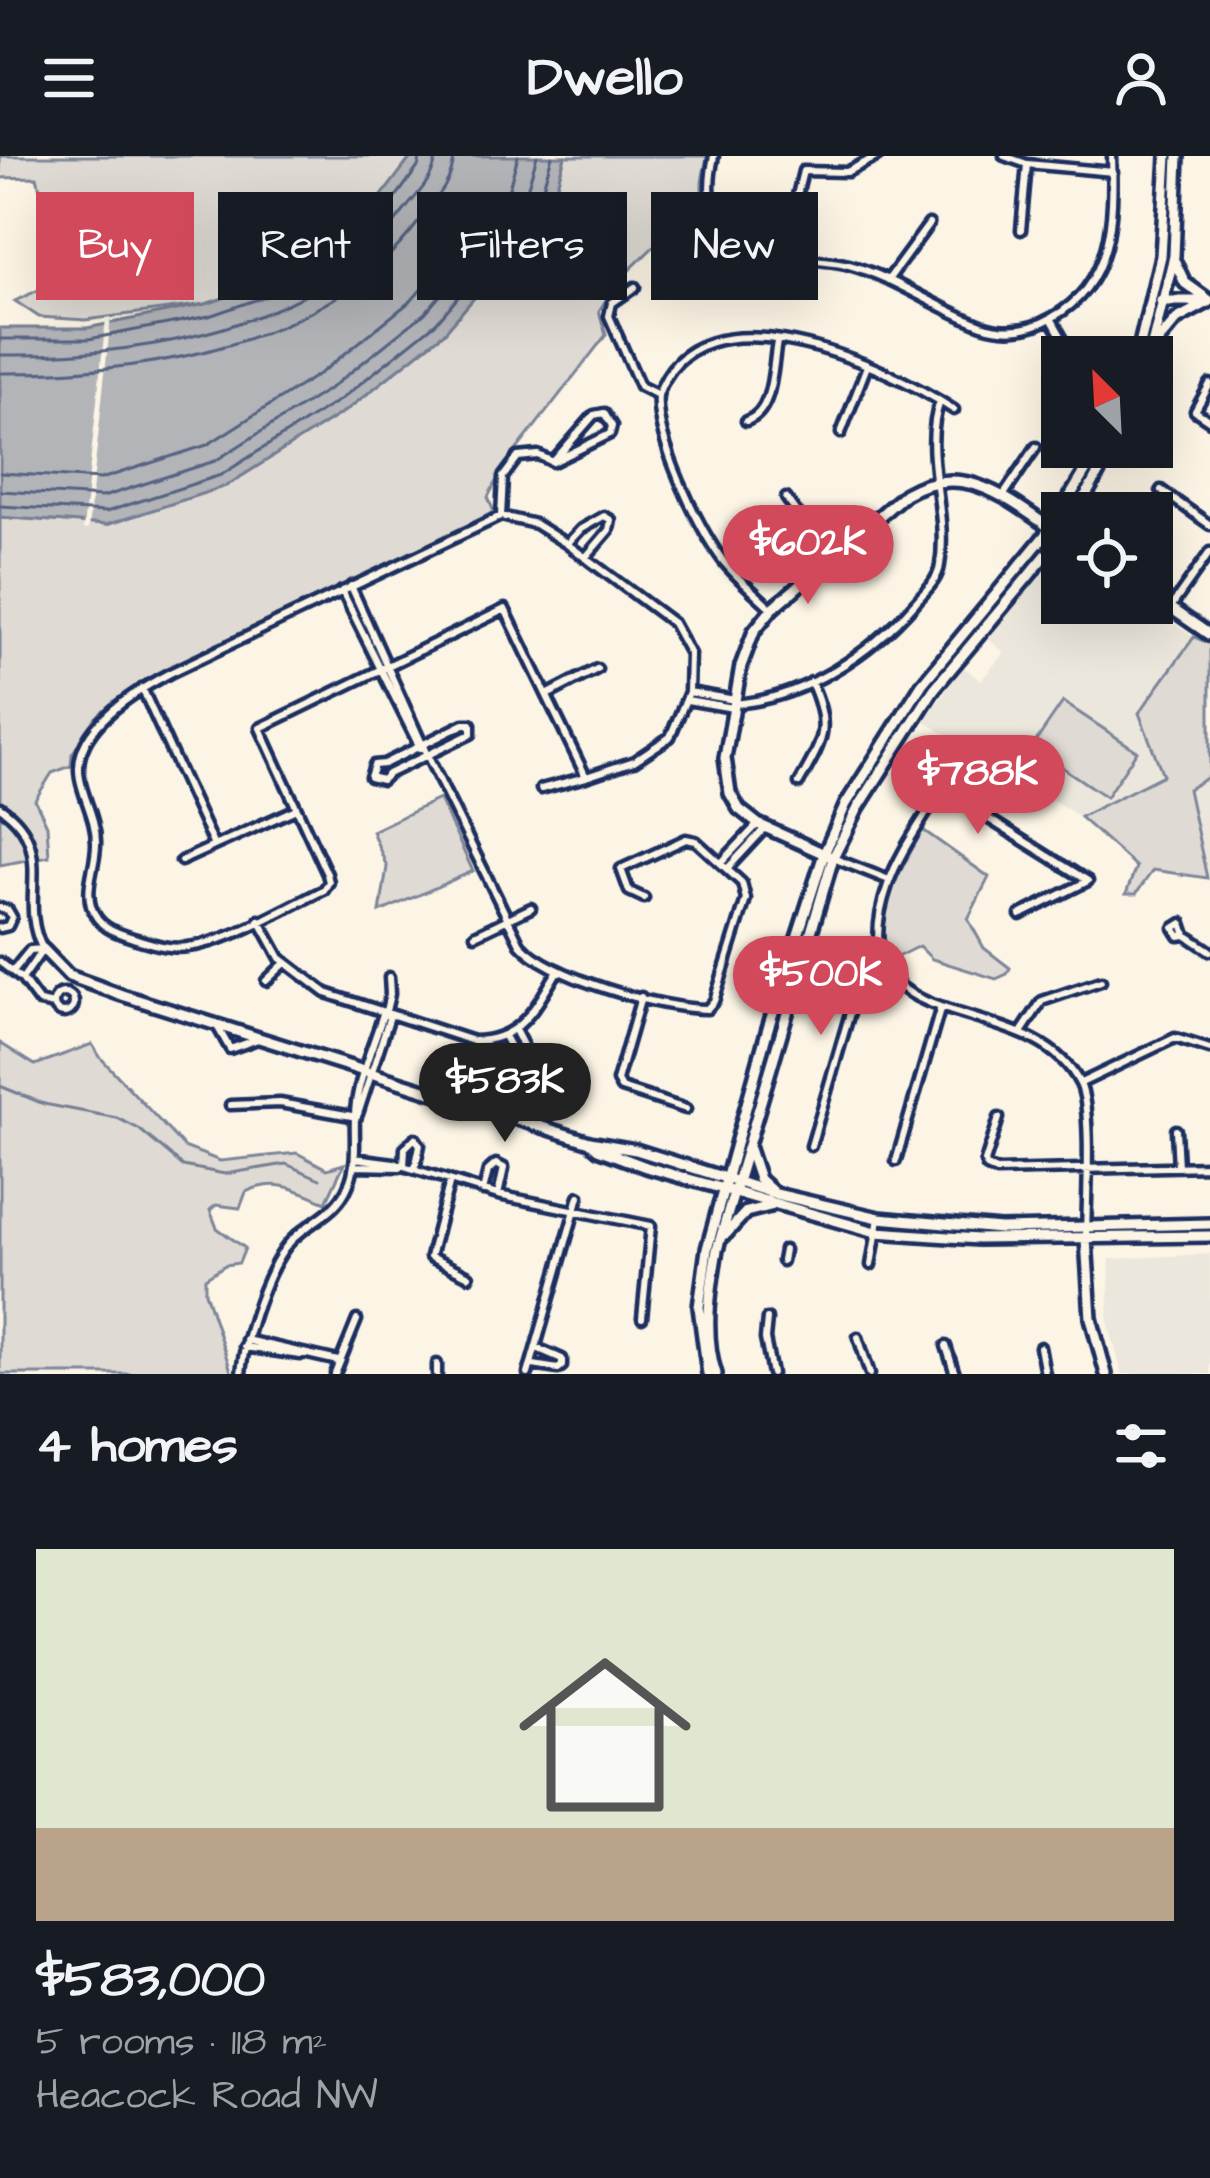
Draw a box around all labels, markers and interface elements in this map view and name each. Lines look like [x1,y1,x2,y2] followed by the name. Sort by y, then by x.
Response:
[527,41,683,116] text: Dwello
[36,45,102,111] icon: menu
[1108,45,1174,111] icon: person
[36,192,194,300] chip: Buy
[218,192,393,300] chip: Rent
[417,192,627,300] chip: Filters
[651,192,818,300] chip: New
[1041,336,1173,468] north arrow
[1041,336,1173,624] map controls
[1041,492,1173,624] button: locate
[724,505,892,607] pin: $602K
[750,517,866,571] text: $602K
[894,735,1062,837] pin: $788K
[918,747,1038,801] text: $788K
[737,936,905,1038] pin: $500K
[760,948,882,1002] text: $500K
[421,1043,589,1145] pin: $583K
[446,1055,564,1109] text: $583K
[36,1411,238,1482] text: 4 homes
[1108,1413,1174,1479] icon: filters
[497,1627,713,1843] icon: home
[36,1945,265,2016] text: $583,000
[36,2016,327,2070] text: 5 rooms · 118 m²
[36,2070,378,2124] text: Heacock Road NW

